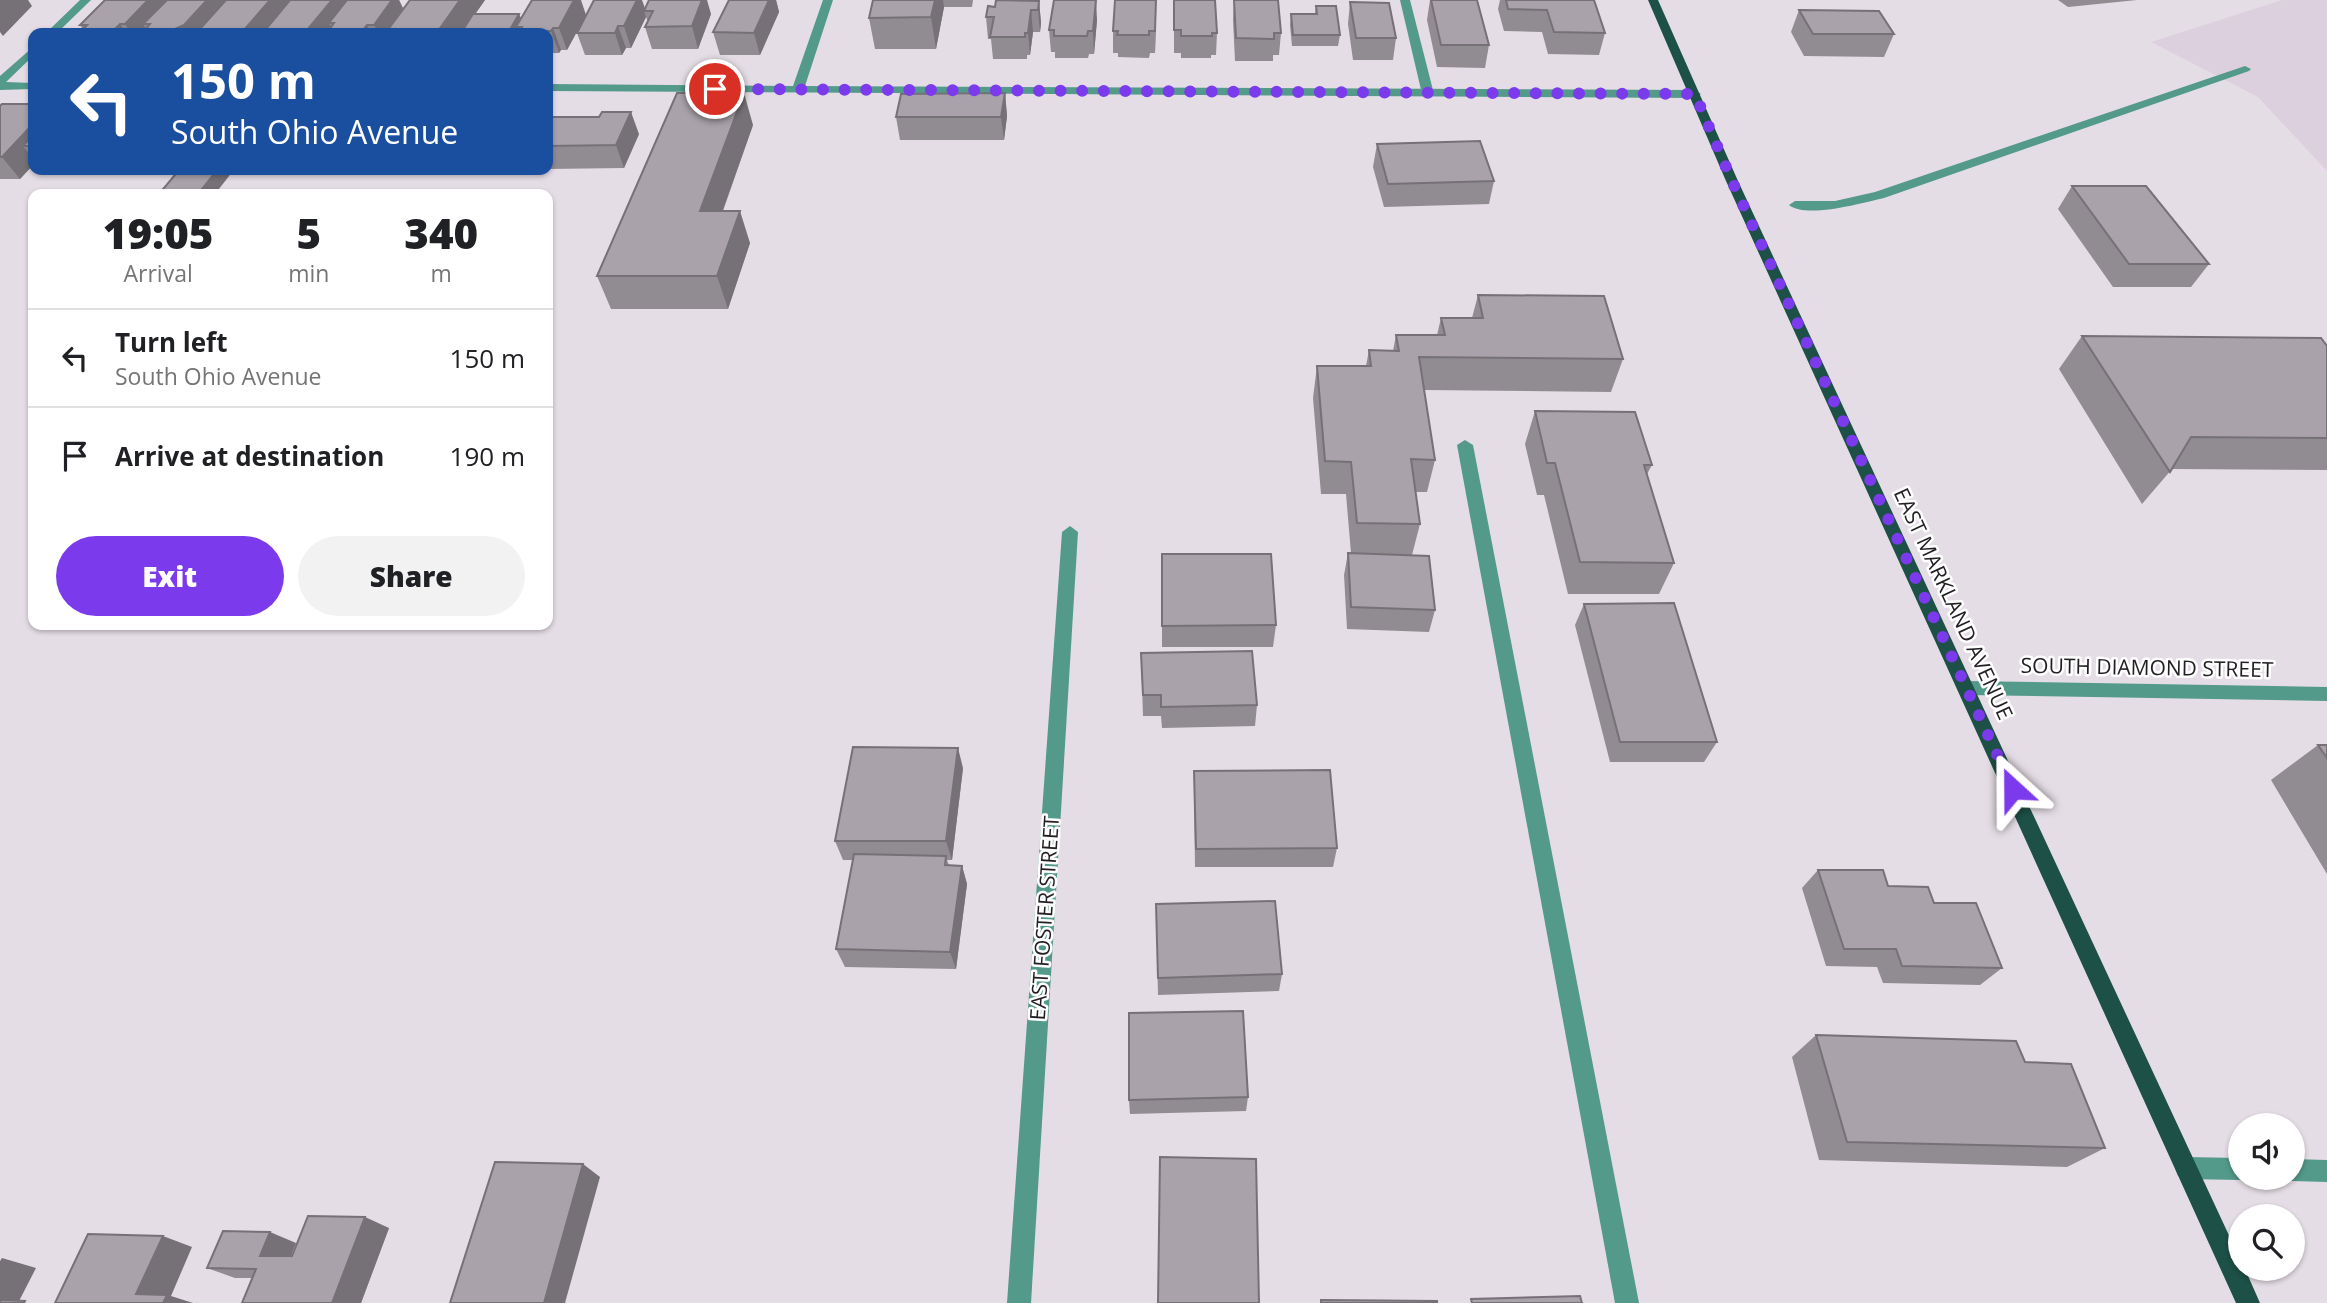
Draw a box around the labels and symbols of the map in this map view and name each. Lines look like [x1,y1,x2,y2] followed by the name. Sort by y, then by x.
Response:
[685,59,745,119] pin
[1888,483,2020,724] street label: EAST MARKLAND AVENUE
[2020,651,2274,683] street label: SOUTH DIAMOND STREET
[1976,752,2050,826] position arrow
[1023,814,1065,1021] street label: EAST FOSTER STREET

